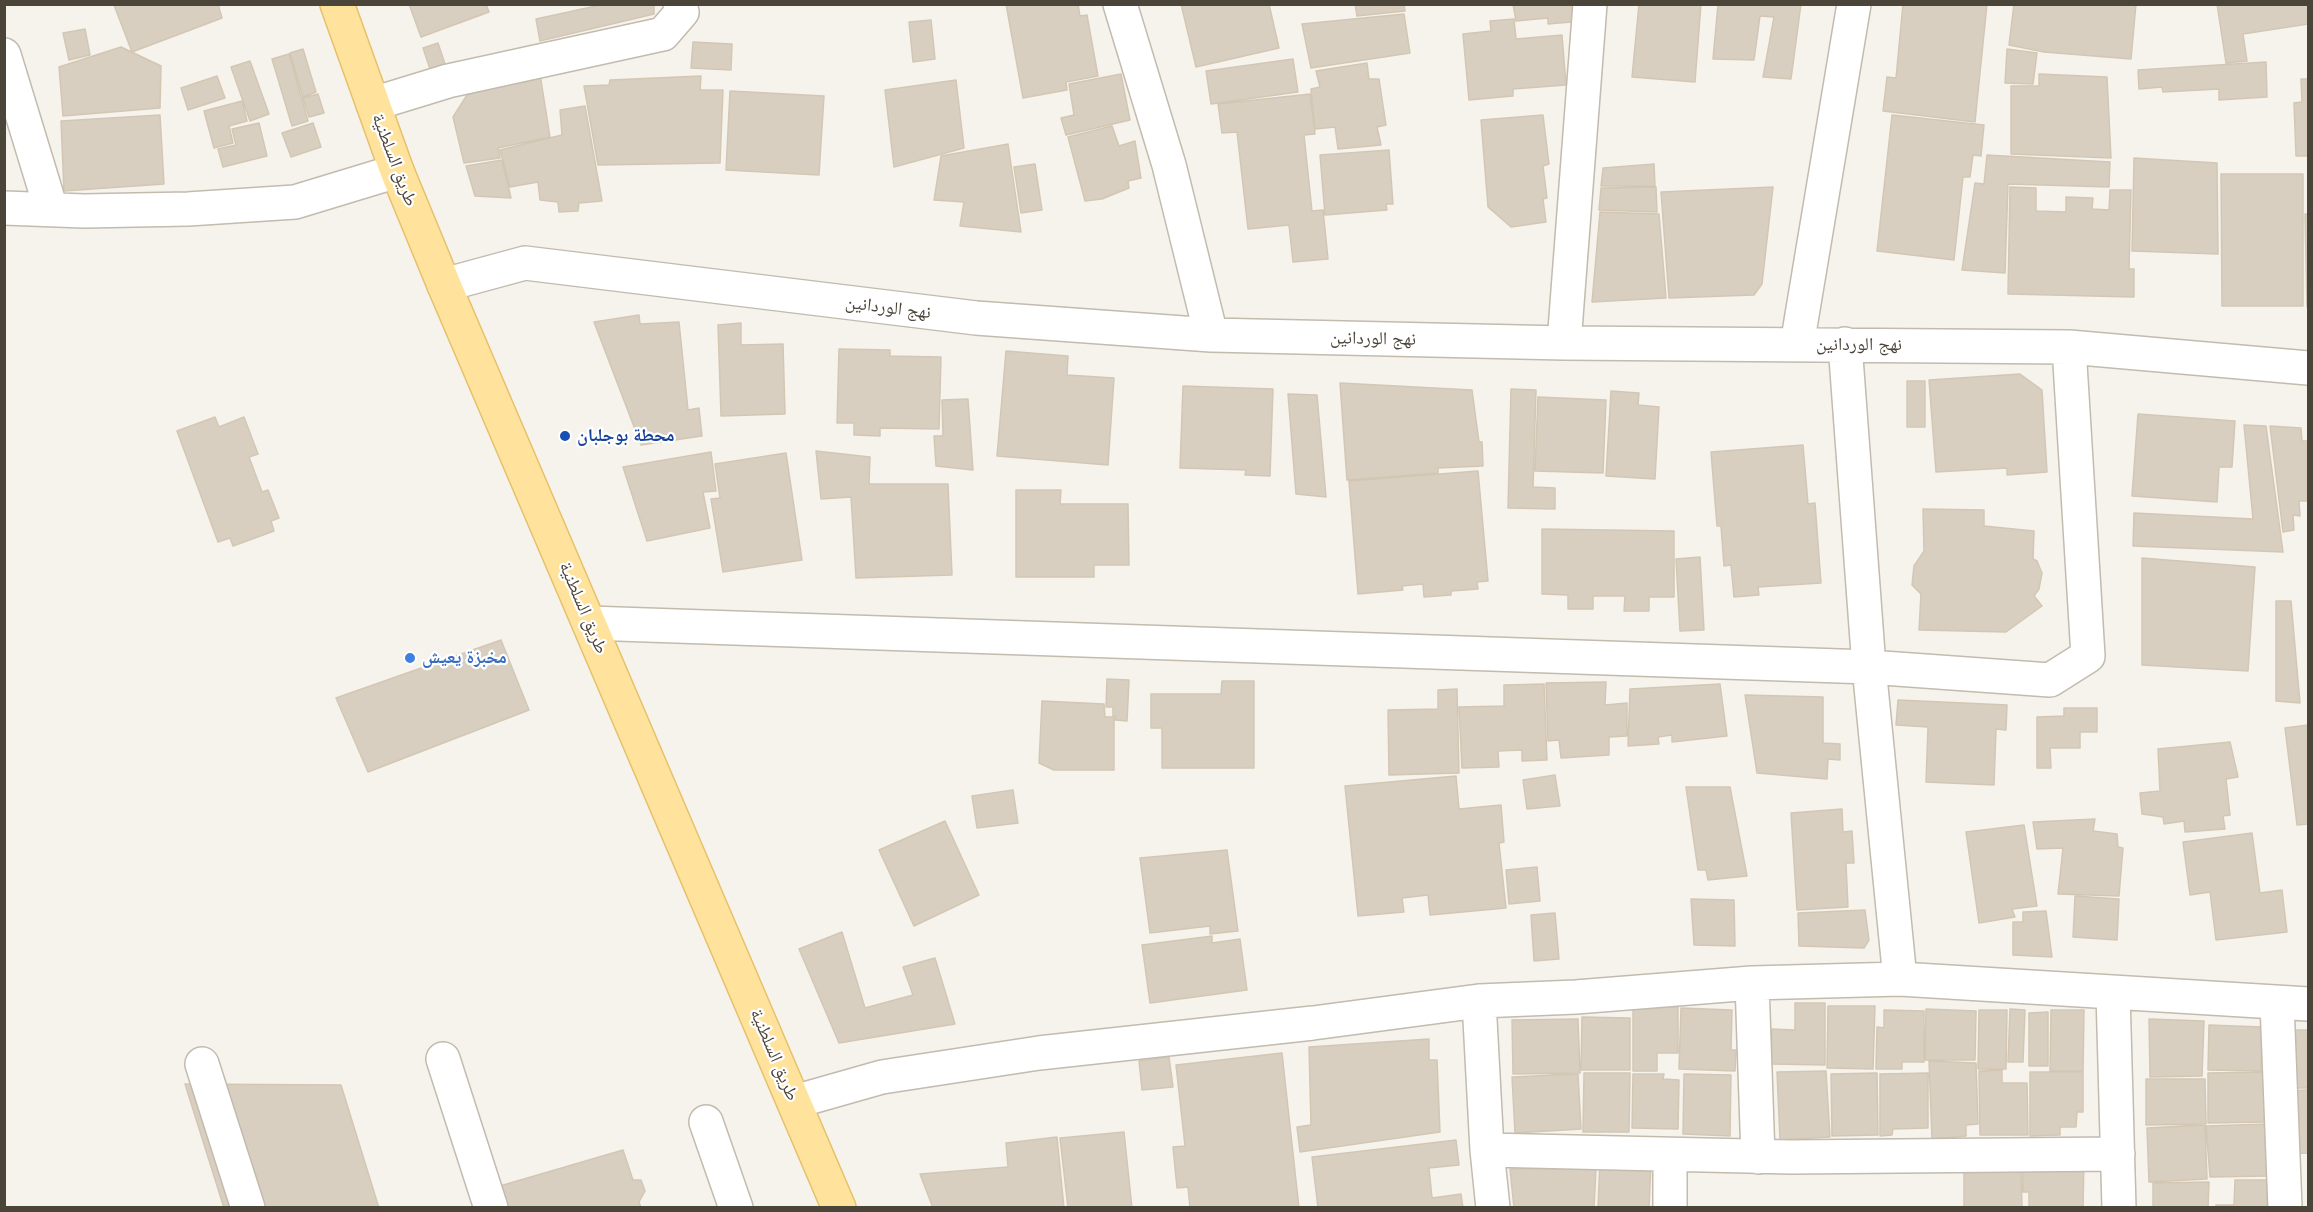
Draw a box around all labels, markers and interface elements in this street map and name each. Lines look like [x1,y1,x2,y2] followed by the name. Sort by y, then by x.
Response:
[366,111,422,209] street label: طريق السلطنية
[844,292,932,324] street label: نهج الوردانين
[1330,327,1416,351] street label: نهج الوردانين
[1816,334,1902,356] street label: نهج الوردانين
[577,425,675,447] place label: محطة بوجلبان
[558,429,572,443] marker: محطة بوجلبان
[554,559,612,657] street label: طريق السلطنية
[422,647,507,669] place label: مخبزة يعيش
[403,651,417,665] marker: مخبزة يعيش
[745,1006,803,1104] street label: طريق السلطنية

